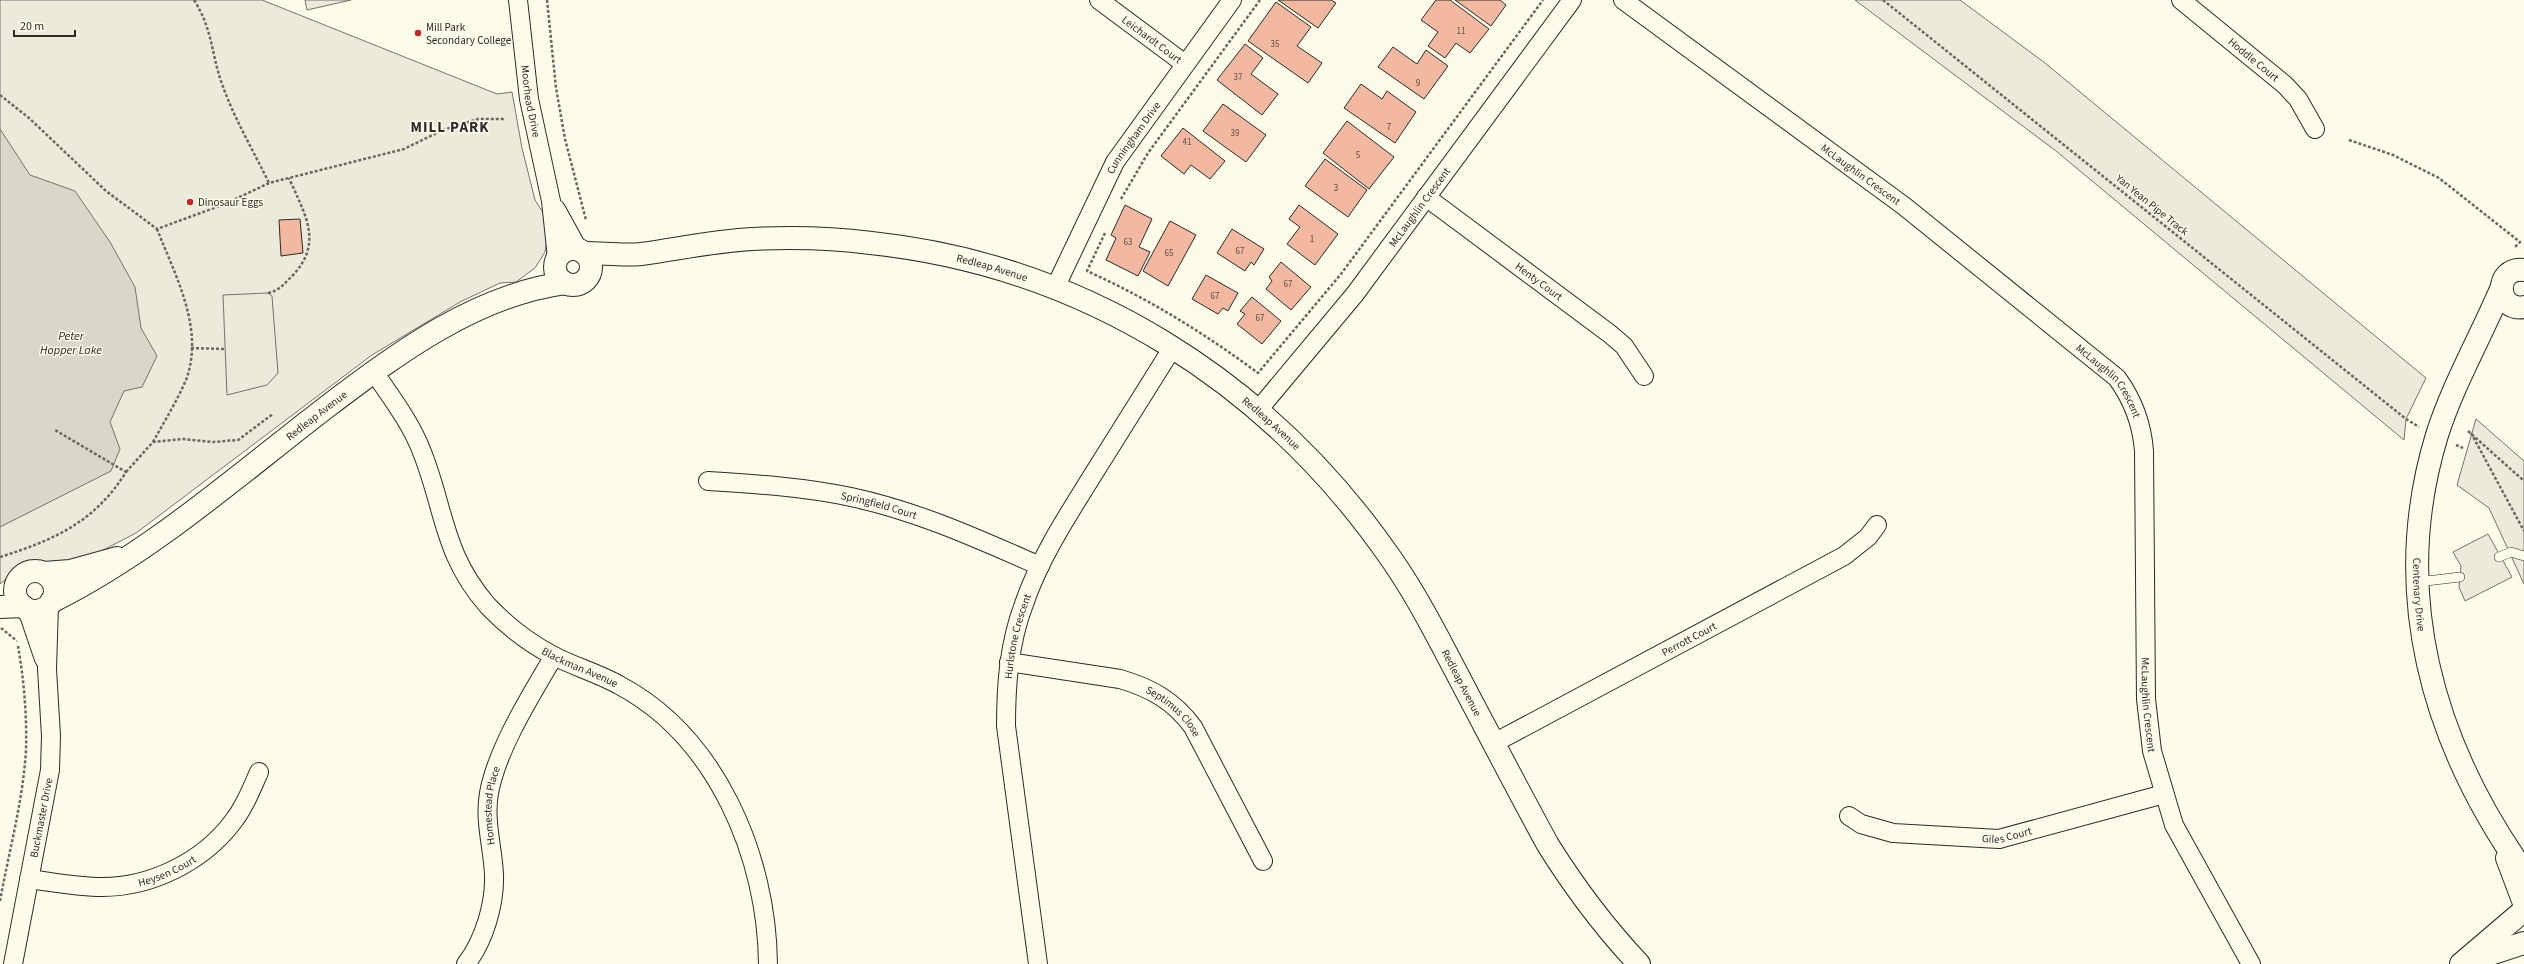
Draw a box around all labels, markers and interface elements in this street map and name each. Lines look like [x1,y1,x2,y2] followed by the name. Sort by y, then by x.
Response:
[14,12,75,38] scale bar
[1119,12,1185,67] street label: Leichardt Court
[20,18,44,35] text: 20 m
[426,20,512,48] place label: Mill Park Secondary College
[1457,25,1465,38] house number: 11
[413,28,423,38] marker: Mill Park Secondary College
[2225,34,2283,85] street label: Hoddle Court
[1271,38,1280,51] house number: 35
[518,64,545,139] street label: Moorhead Drive
[1234,71,1243,84] house number: 37
[1416,77,1421,90] house number: 9
[1103,98,1164,176] street label: Cunningham Drive
[411,117,489,138] district label: MILL PARK
[1387,121,1392,134] house number: 7
[1231,127,1240,140] house number: 39
[1183,136,1191,149] house number: 41
[1818,140,1904,209] street label: McLaughlin Crescent
[1356,149,1361,162] house number: 5
[1385,164,1454,250] street label: McLaughlin Crescent
[2112,170,2192,239] street label: Yan Yean Pipe Track
[1334,182,1339,195] house number: 3
[198,195,263,210] place label: Dinosaur Eggs
[185,197,195,207] marker: Dinosaur Eggs
[1310,233,1314,246] house number: 1
[1124,236,1133,249] house number: 63
[1236,245,1245,258] house number: 67
[1165,247,1174,260] house number: 65
[955,250,1030,285] street label: Redleap Avenue
[1512,259,1566,304] street label: Henty Court
[1284,278,1293,291] house number: 67
[1211,290,1220,303] house number: 67
[1256,312,1265,325] house number: 67
[40,328,102,359] water label: Peter Hopper Lake
[2073,340,2145,420] street label: McLaughlin Crescent
[283,387,350,444] street label: Redleap Avenue
[1239,393,1304,454] street label: Redleap Avenue
[840,488,919,523] street label: Springfield Court
[2410,558,2429,633] street label: Centenary Drive
[1000,591,1035,680] street label: Hurlstone Crescent
[1659,618,1719,660] street label: Perrott Court
[539,643,621,691] street label: Blackman Avenue
[1438,647,1486,719] street label: Redleap Avenue
[2138,657,2160,753] street label: McLaughlin Crescent
[1143,682,1205,740] street label: Septimus Close
[480,764,504,846] street label: Homestead Place
[26,776,56,859] street label: Buckmaster Drive
[1982,823,2033,847] street label: Giles Court
[136,851,199,890] street label: Heysen Court

